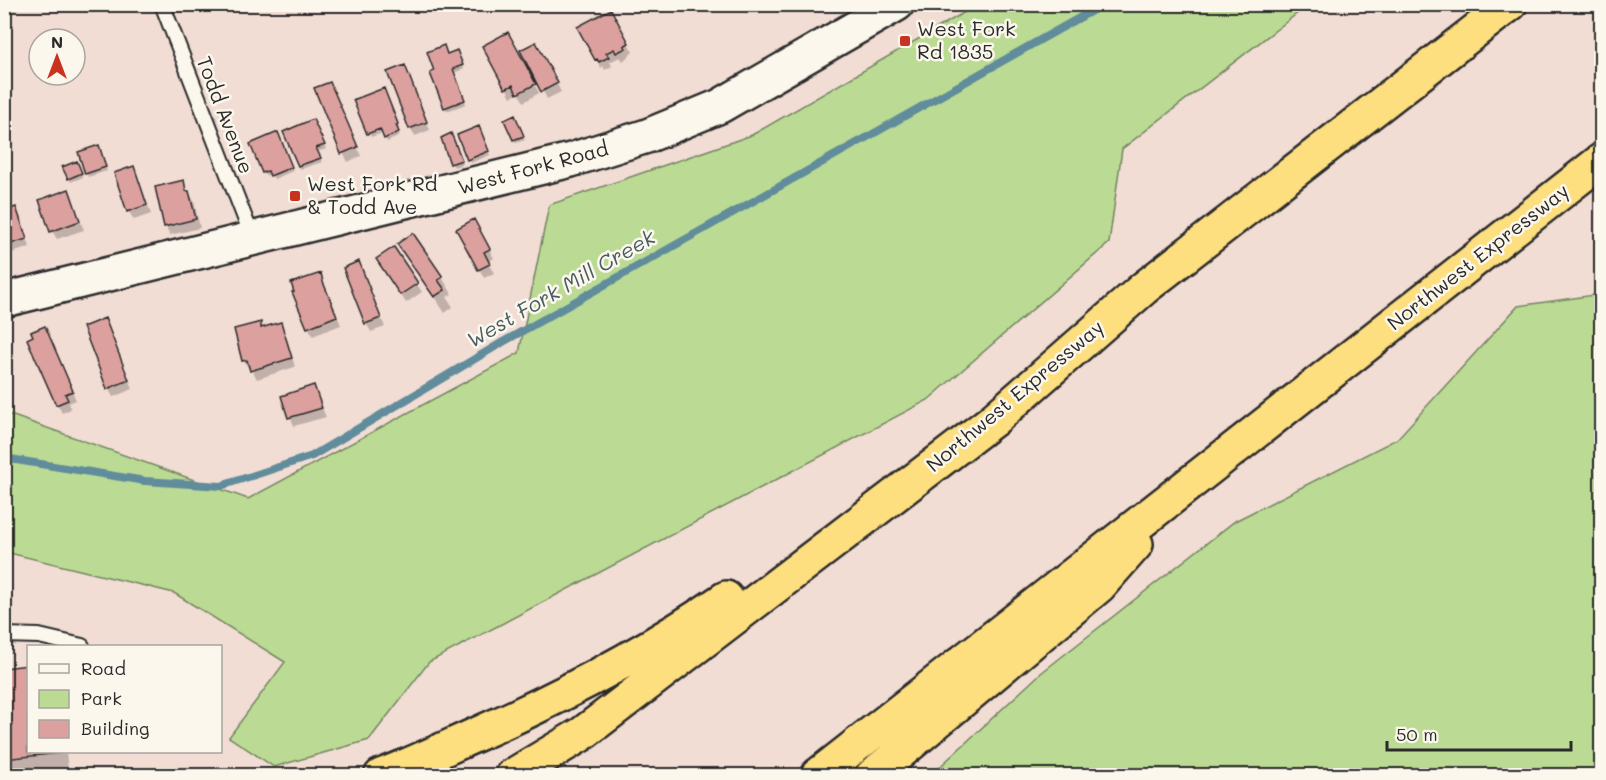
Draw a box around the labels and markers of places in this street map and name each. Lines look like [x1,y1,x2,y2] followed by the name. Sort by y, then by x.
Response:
[917,15,1016,64] place label: West Fork Rd 1835
[898,34,912,48] marker: West Fork Rd 1835
[307,170,437,219] place label: West Fork Rd & Todd Ave
[288,189,302,203] marker: West Fork Rd & Todd Ave

